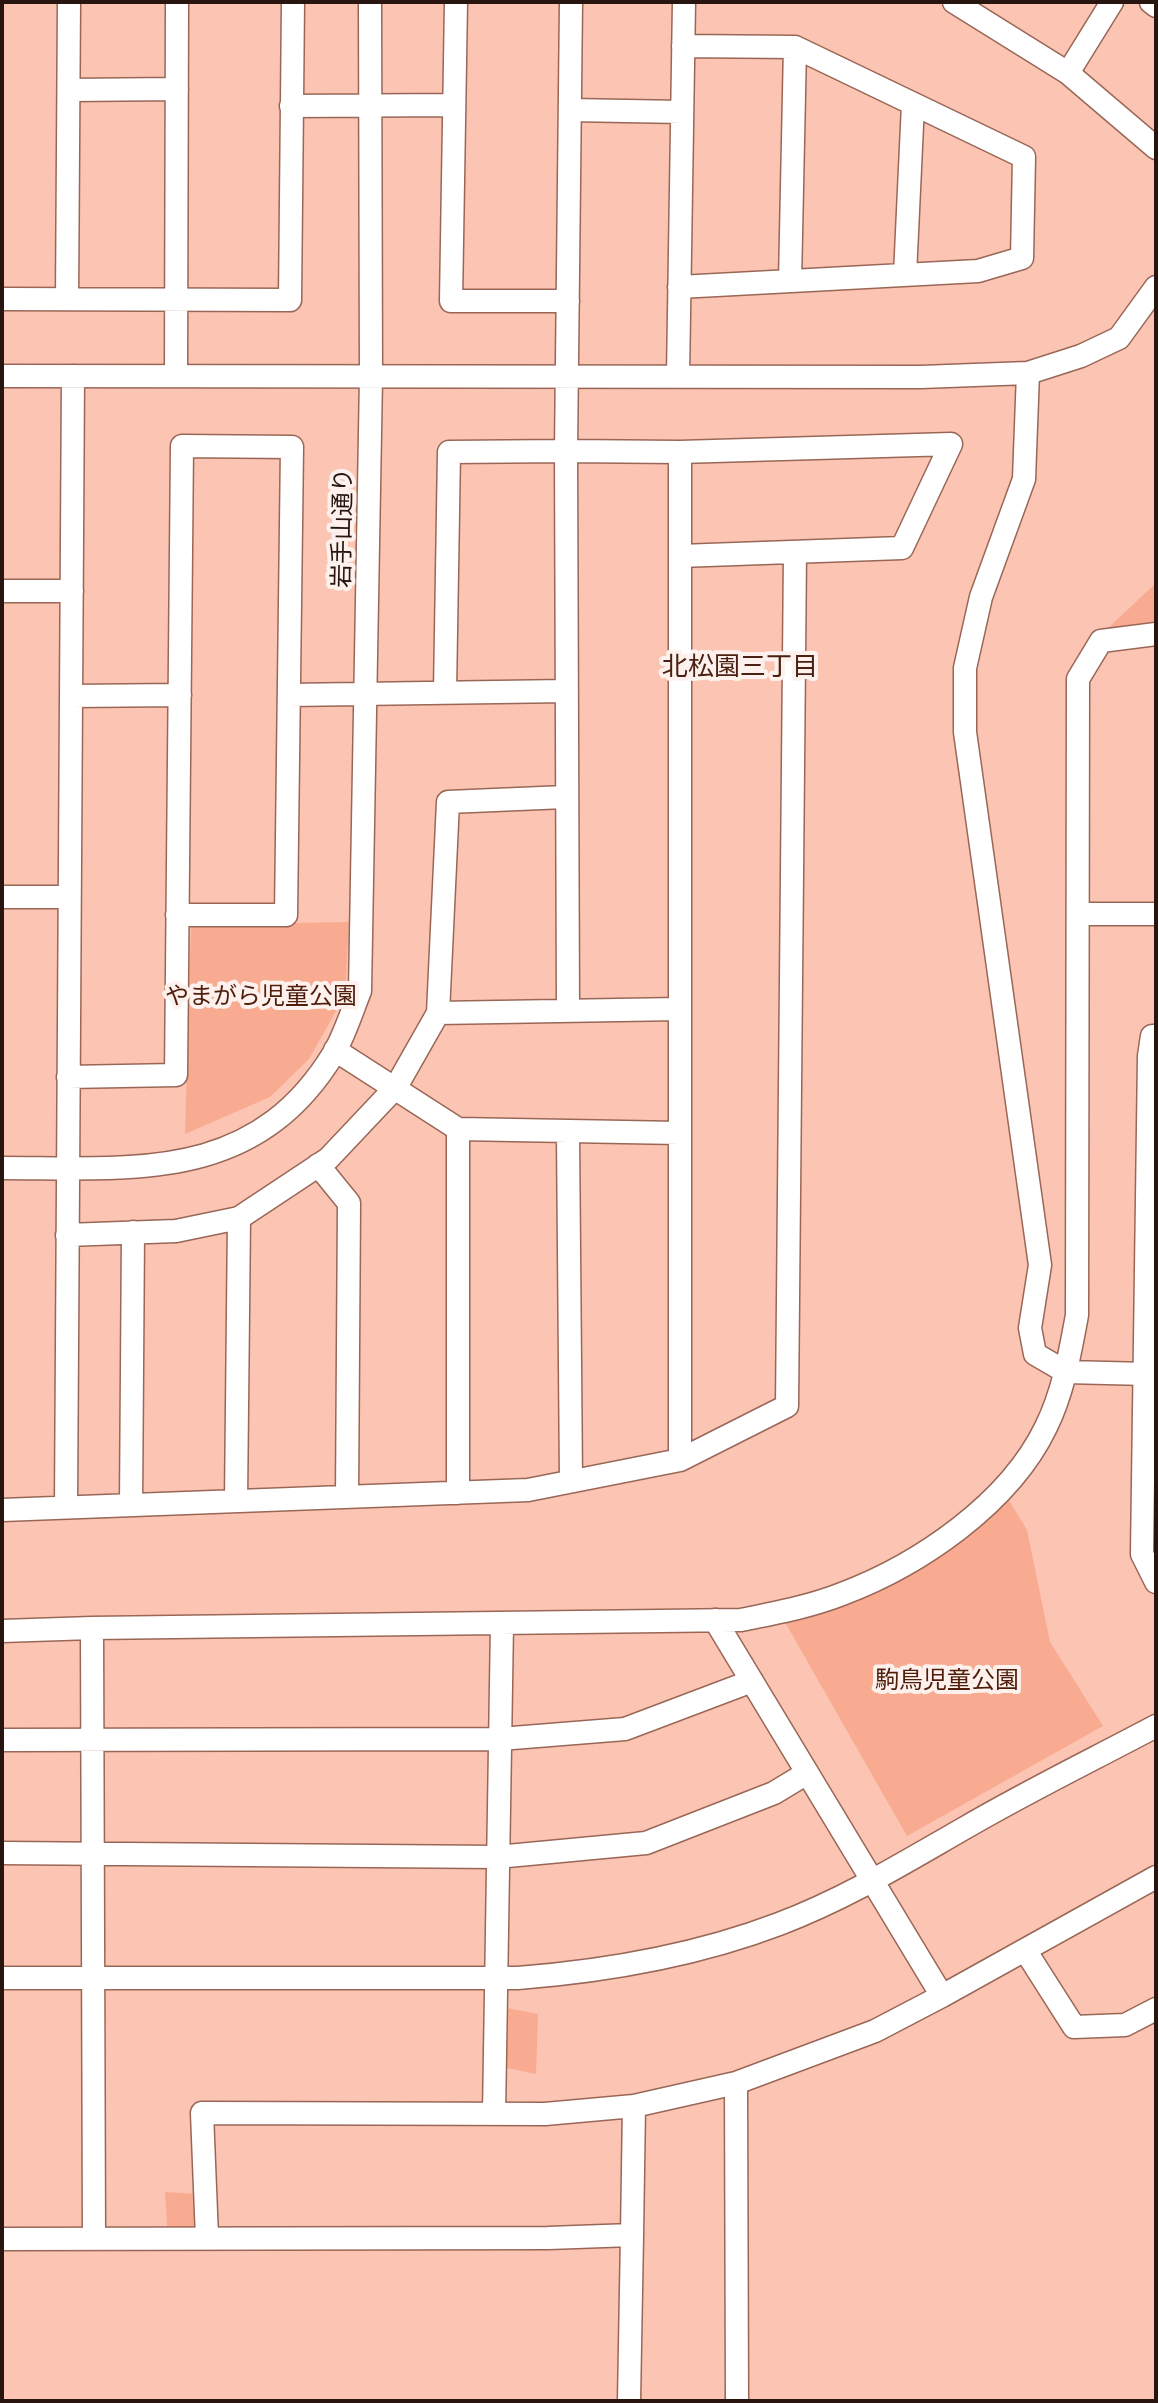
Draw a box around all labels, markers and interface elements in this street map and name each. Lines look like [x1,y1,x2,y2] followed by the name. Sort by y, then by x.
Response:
[328,468,358,588] street label: 岩手山通り
[662,651,818,683] district label: 北松園三丁目
[165,983,357,1011] park label: やまがら児童公園
[875,1667,1019,1695] park label: 駒鳥児童公園

